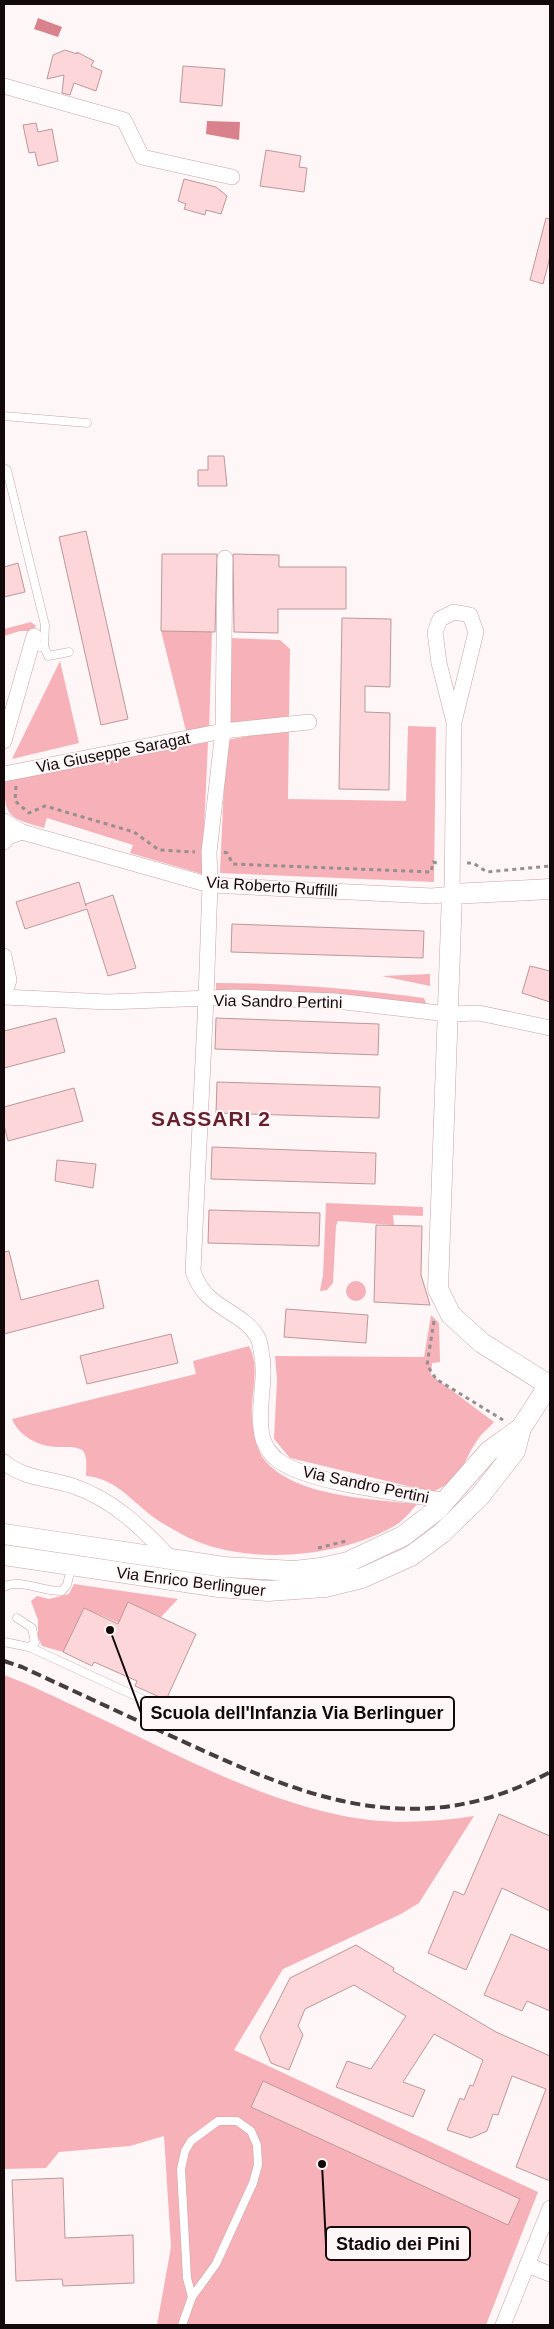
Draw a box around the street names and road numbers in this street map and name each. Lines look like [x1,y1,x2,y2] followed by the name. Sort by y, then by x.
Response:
[35,729,192,776] street label: Via Giuseppe Saragat
[206,873,338,900] street label: Via Roberto Ruffilli
[214,992,342,1011] street label: Via Sandro Pertini
[301,1463,431,1506] street label: Via Sandro Pertini
[115,1564,267,1599] street label: Via Enrico Berlinguer

